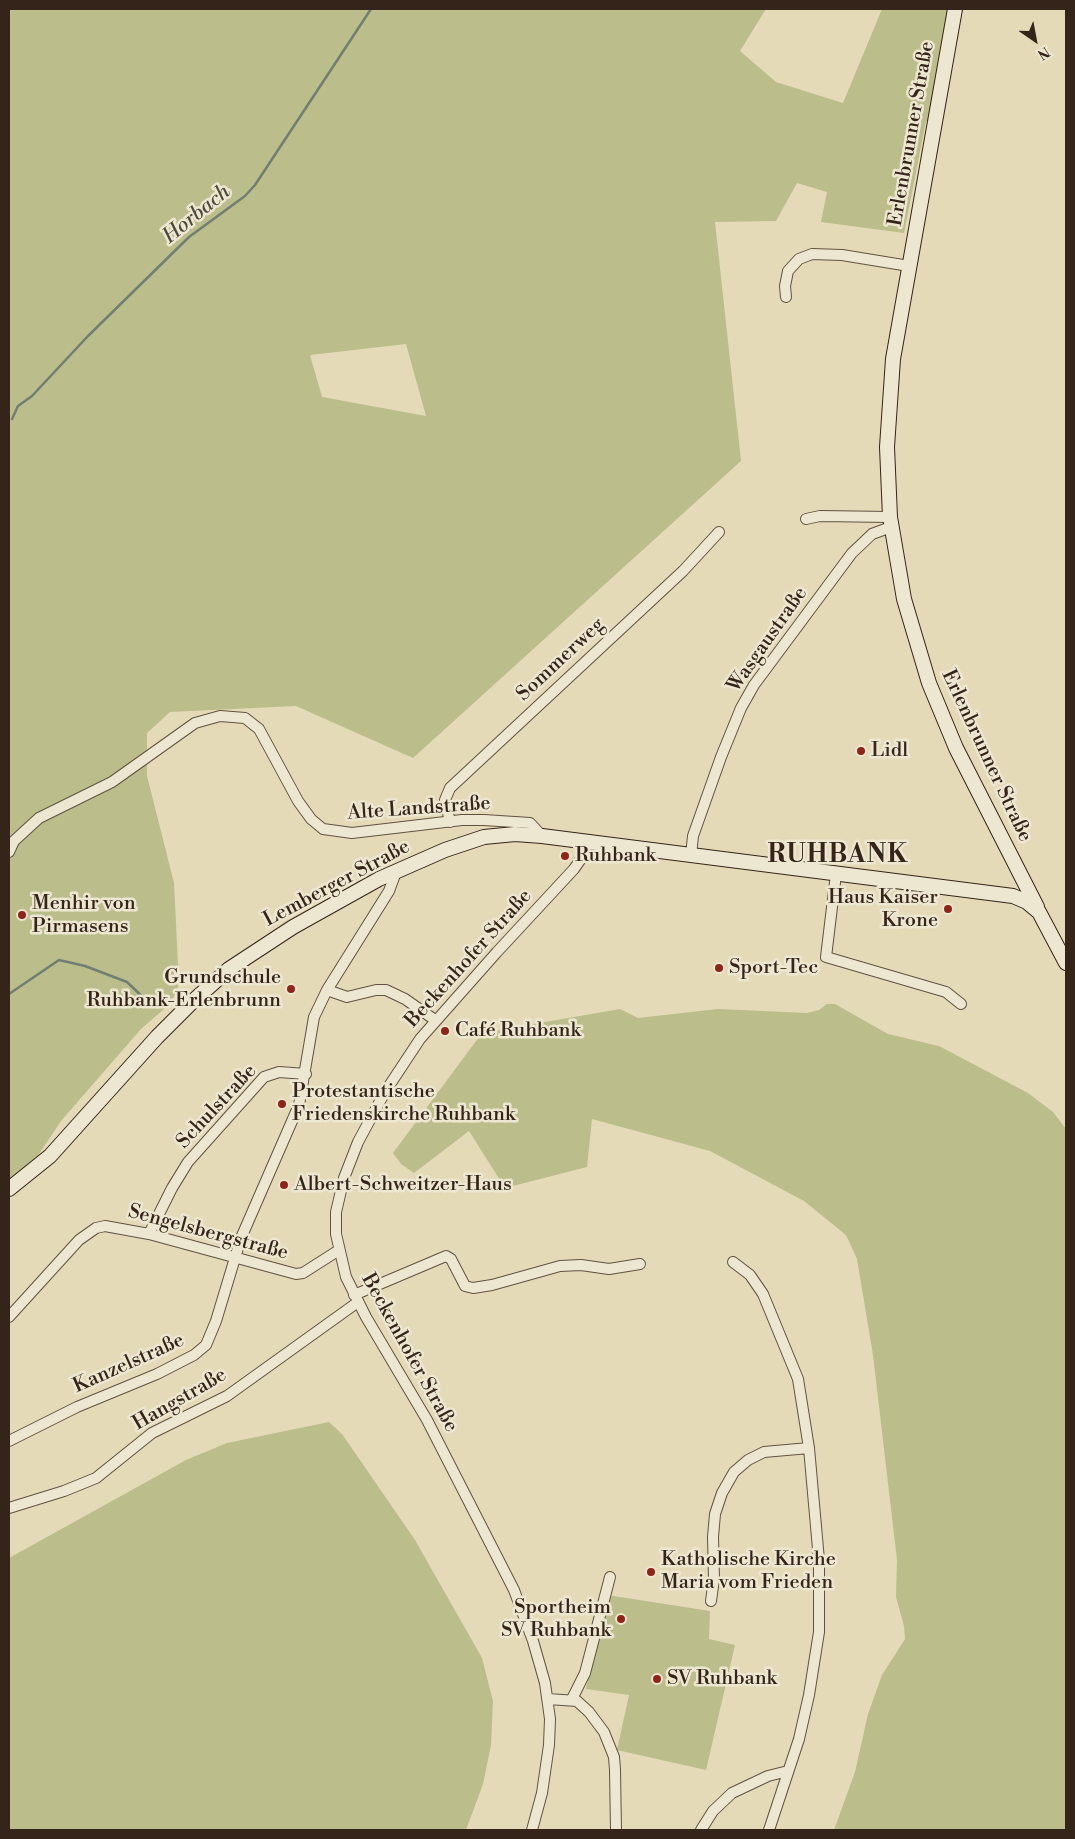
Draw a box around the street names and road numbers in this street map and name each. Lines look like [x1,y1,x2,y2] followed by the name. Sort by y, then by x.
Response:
[884,40,940,228] street label: Erlenbrunner Straße
[723,582,813,698] street label: Wasgaustraße
[512,613,610,707] street label: Sommerweg
[936,666,1036,846] street label: Erlenbrunner Straße
[347,792,491,826] street label: Alte Landstraße
[260,835,414,933] street label: Lemberger Straße
[401,885,537,1033] street label: Beckenhofer Straße
[172,1060,262,1154] street label: Schulstraße
[125,1200,291,1266] street label: Sengelsbergstraße
[355,1269,463,1437] street label: Beckenhofer Straße
[70,1329,188,1399] street label: Kanzelstraße
[129,1364,231,1436] street label: Hangstraße

